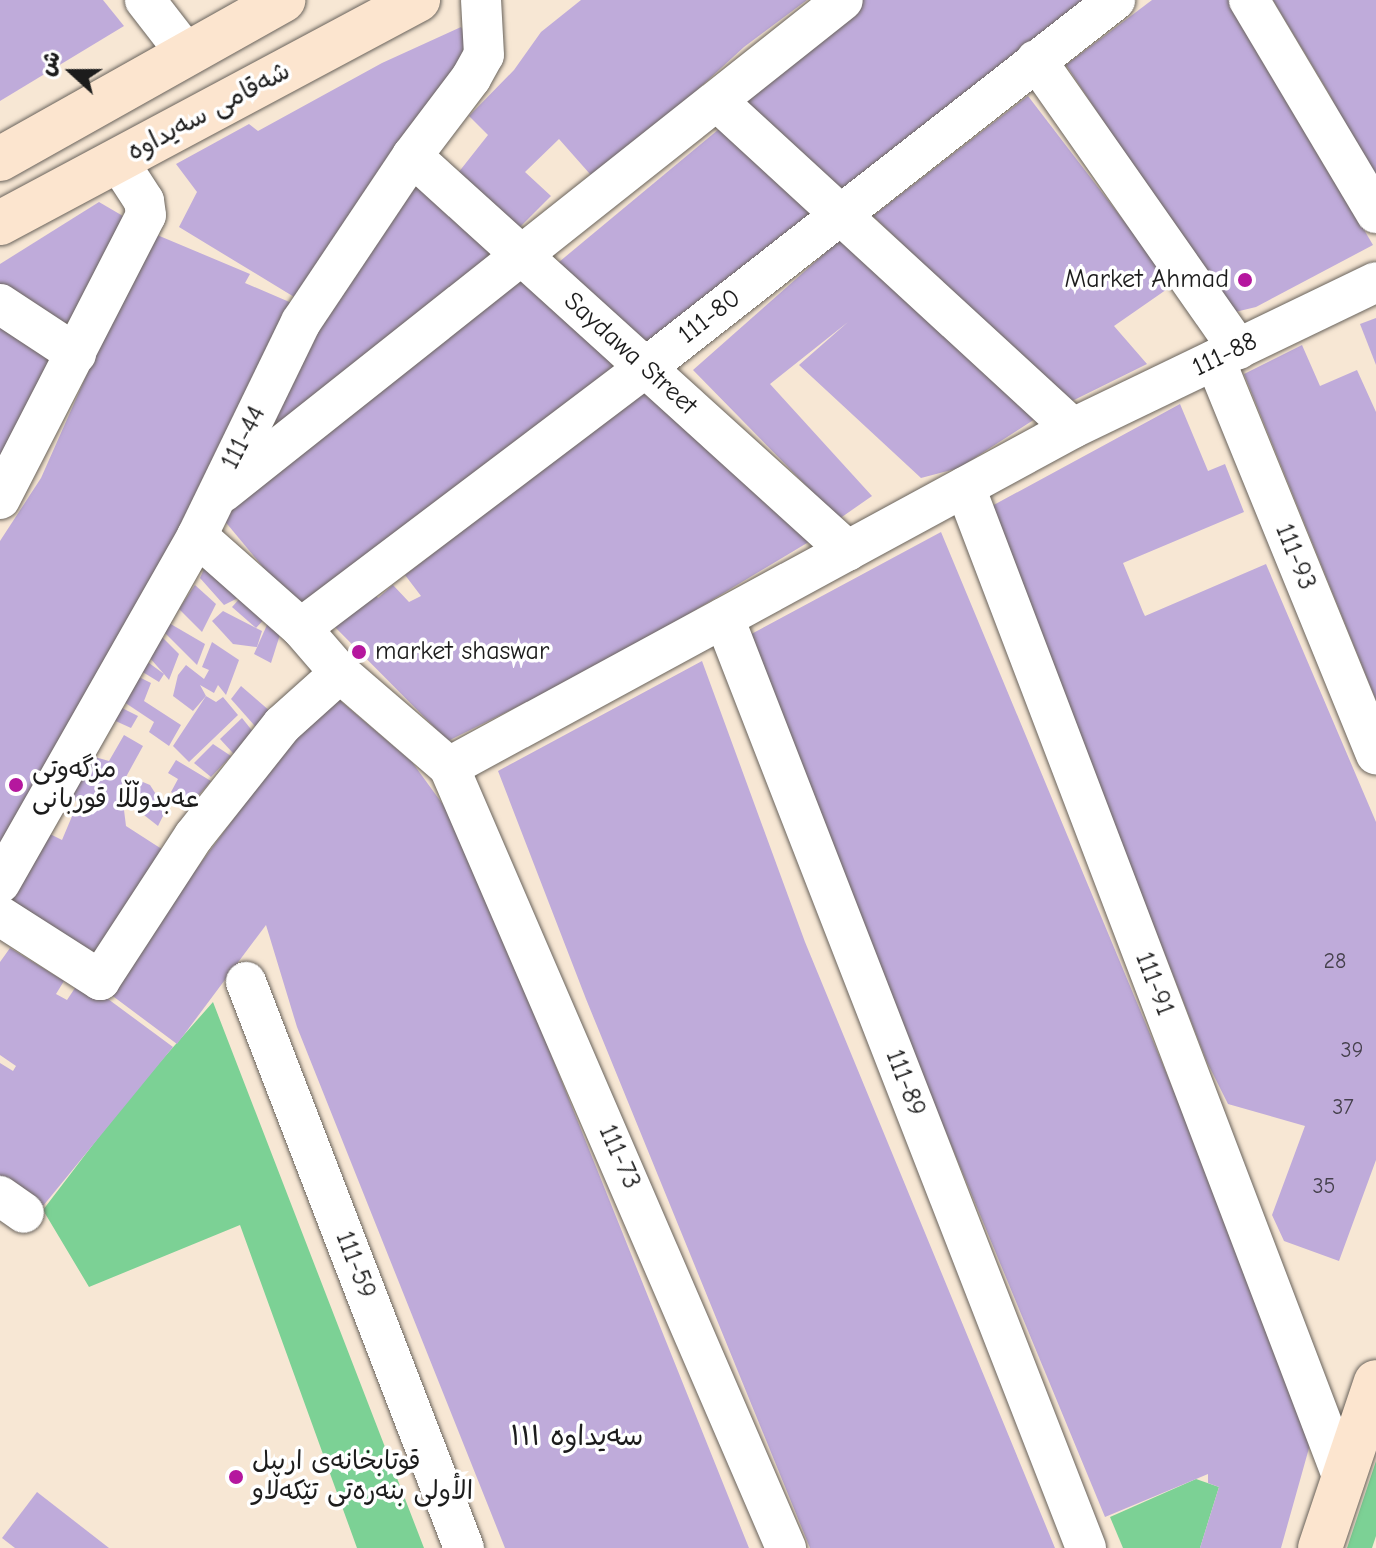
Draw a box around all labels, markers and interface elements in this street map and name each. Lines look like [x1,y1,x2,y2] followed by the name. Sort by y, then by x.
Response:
[32,32,112,112] north arrow
[33,47,66,79] text: ش
[122,56,296,168] street label: شەقامی سەیداوە
[1065,264,1229,296] place label: Market Ahmad
[1236,271,1254,289] marker: Market Ahmad
[673,283,747,351] street label: 111-80
[557,286,703,422] street label: Saydawa Street
[1188,326,1262,384] street label: 111-88
[215,401,273,475] street label: 111-44
[1268,519,1322,595] street label: 111-93
[375,636,549,668] place label: market shaswar
[350,643,368,661] marker: market shaswar
[32,754,199,816] place label: مزگەوتی عەبدوڵڵا قوربانی
[7,776,25,794] marker: مزگەوتی عەبدوڵڵا قوربانی
[1128,948,1180,1020] street label: 111-91
[1324,949,1346,975] house number: 28
[1341,1038,1363,1064] house number: 39
[878,1045,932,1121] street label: 111-89
[1332,1095,1354,1121] house number: 37
[591,1120,647,1194] street label: 111-73
[1312,1174,1336,1200] house number: 35
[328,1227,382,1303] street label: 111-59
[511,1419,643,1453] district label: سەیداوە ١١١
[252,1446,473,1508] place label: قوتابخانەى اربيل الأولى بنەرەتی تێکەڵاو
[227,1468,245,1486] marker: قوتابخانەى اربيل الأولى بنەرەتی تێکەڵاو

